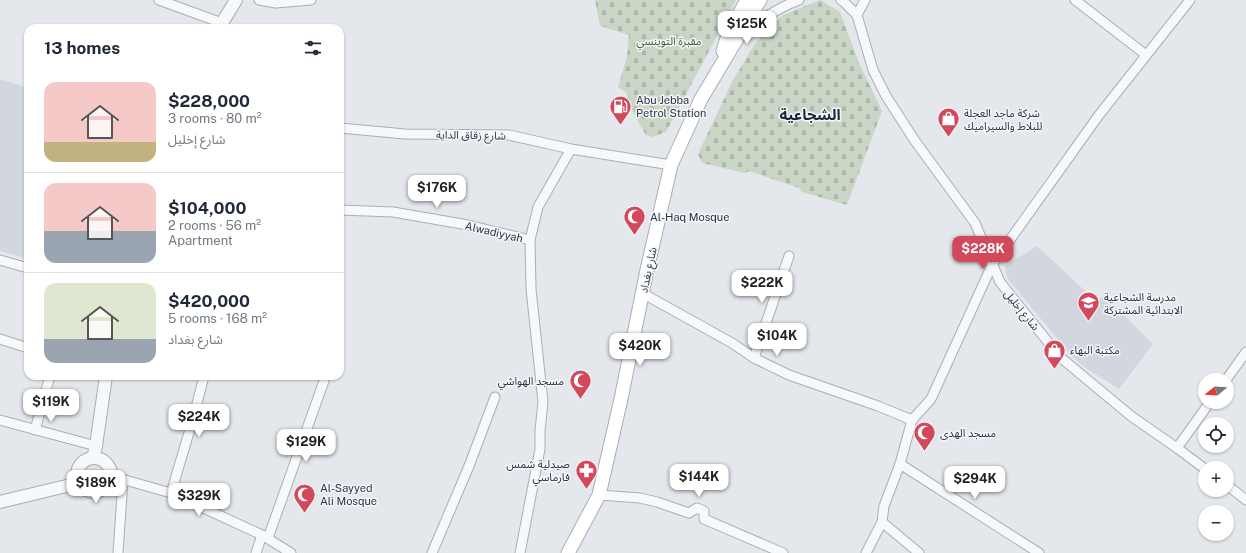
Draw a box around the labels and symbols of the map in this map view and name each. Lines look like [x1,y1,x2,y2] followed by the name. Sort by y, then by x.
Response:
[719,11,775,45] pin: $125K
[636,35,702,51] park label: مقبرة التوينسي
[608,93,634,126] fuel station icon: Abu Jebba Petrol Station
[636,94,706,119] place label: Abu Jebba Petrol Station
[779,106,841,123] district label: الشجاعية
[936,106,962,139] shop icon: شركة ماجد العجلة للبلاط والسيراميك
[964,107,1043,133] place label: شركة ماجد العجلة للبلاط والسيراميك
[436,128,506,144] street label: شارع زقاق الداية
[409,175,465,209] pin: $176K
[621,204,647,237] mosque icon: Al-Haq Mosque
[650,211,729,223] place label: Al-Haq Mosque
[464,220,524,244] street label: Alwadiyyah
[955,236,1011,270] pin: $228K
[637,246,661,294] street label: شارع بغداد
[734,270,790,304] pin: $222K
[1000,287,1042,334] street label: شارع إخليل
[1075,290,1101,323] school or university icon: مدرسة الشجاعية الابتدائية المشتركة
[1104,291,1183,317] place label: مدرسة الشجاعية الابتدائية المشتركة
[749,323,805,357] pin: $104K
[612,333,668,367] pin: $420K
[1042,337,1068,370] shop icon: مكتبة البهاء
[1070,344,1120,357] place label: مكتبة البهاء
[567,368,593,401] mosque icon: مسجد الهواشي
[1198,373,1234,409] north arrow
[498,375,564,391] place label: مسجد الهواشي
[23,389,79,423] pin: $119K
[171,404,227,438] pin: $224K
[912,420,938,453] mosque icon: مسجد الهدى
[940,427,996,440] place label: مسجد الهدى
[278,429,334,463] pin: $129K
[573,457,599,490] pharmacy icon: صيدلية شمس فارماسي
[506,458,570,487] place label: صيدلية شمس فارماسي
[671,464,727,498] pin: $144K
[947,466,1003,500] pin: $294K
[68,470,124,504] pin: $189K
[292,481,318,514] mosque icon: Al-Sayyed Ali Mosque
[320,482,377,507] place label: Al-Sayyed Ali Mosque
[171,483,227,517] pin: $329K

